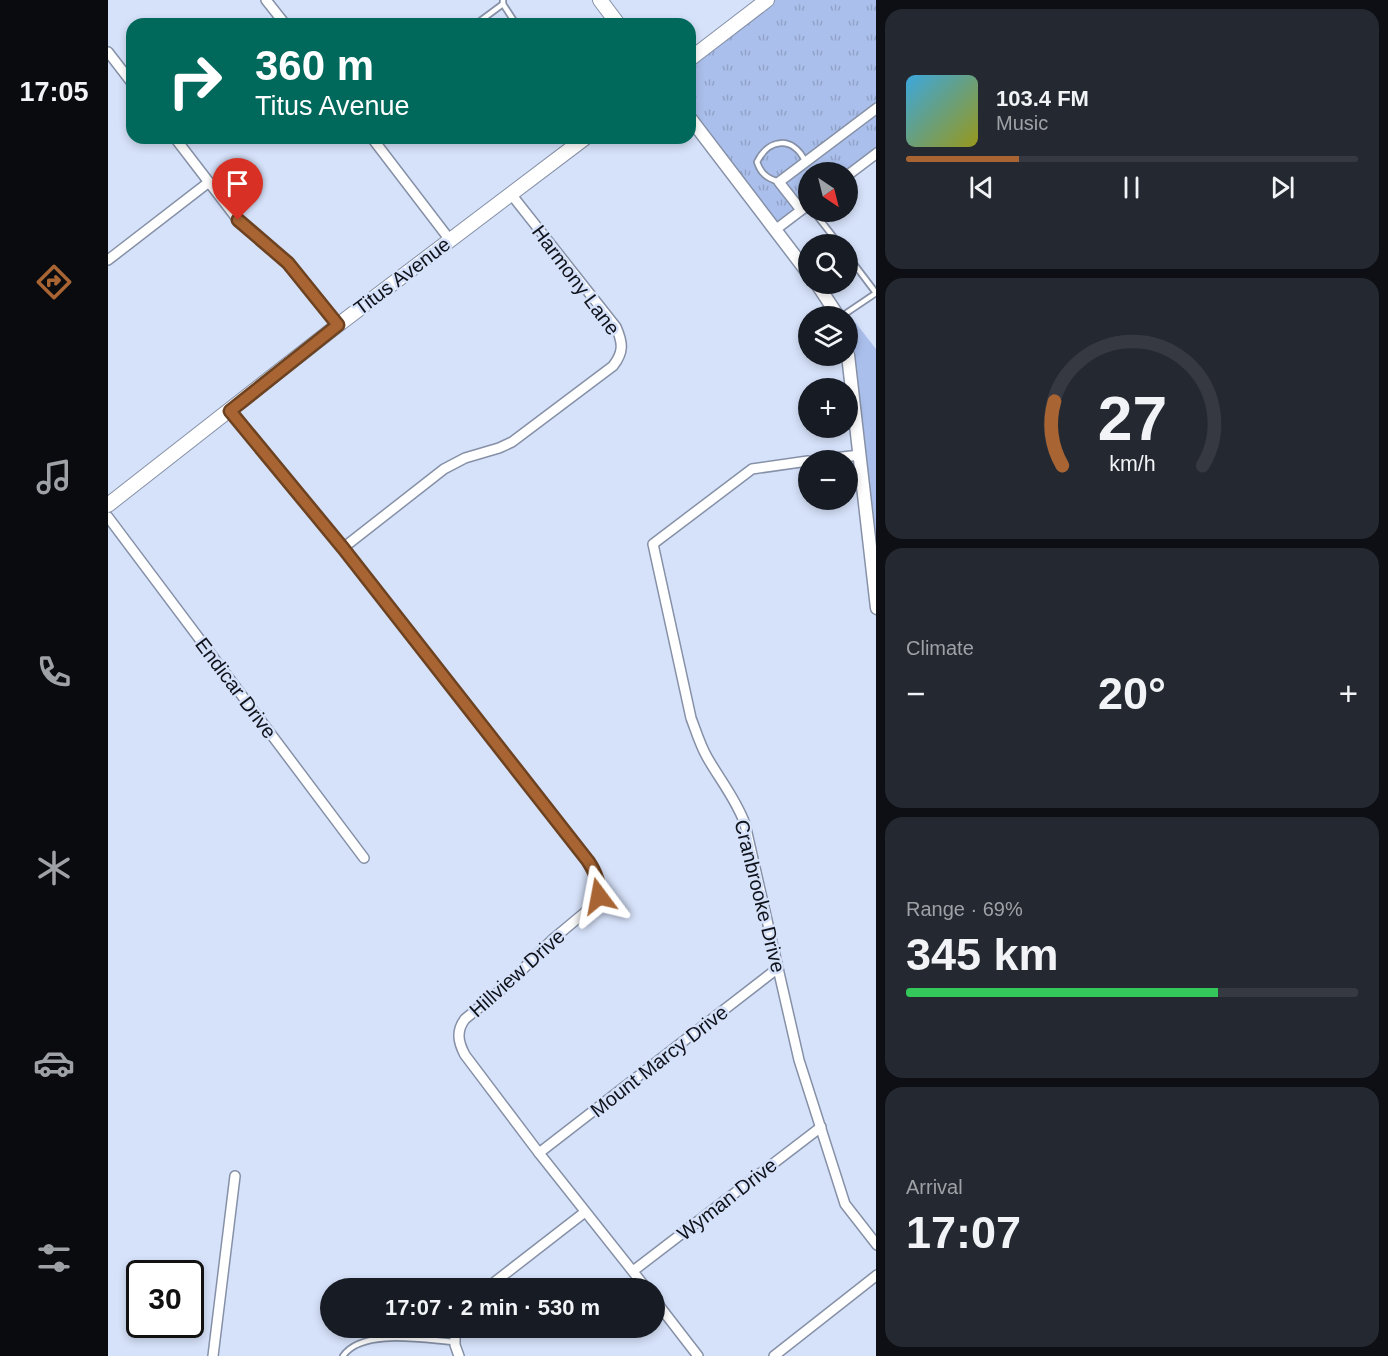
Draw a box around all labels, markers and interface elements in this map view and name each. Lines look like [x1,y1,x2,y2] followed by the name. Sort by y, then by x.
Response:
[156,42,234,120] icon: right
[255,42,374,89] text: 360 m
[19,77,89,107] text: 17:05
[996,86,1089,111] text: 103.4 FM
[255,91,410,121] text: Titus Avenue
[996,112,1048,134] text: Music
[212,158,263,220] pin
[798,162,858,222] north arrow
[798,162,858,510] map controls
[221,167,254,200] icon: arrive
[965,171,998,204] icon: previous
[1115,171,1148,204] icon: pause
[1266,171,1299,204] icon: next
[528,221,624,339] street label: Harmony Lane
[350,233,454,319] street label: Titus Avenue
[798,234,858,294] button: search
[33,261,75,303] icon: directions
[798,306,858,366] button: layers
[798,378,858,438] button: +
[1097,384,1167,453] text: 27
[798,450,858,510] button: −
[1109,452,1155,476] text: km/h
[33,456,75,498] icon: music
[191,633,281,743] street label: Endicar Drive
[906,637,974,659] text: Climate
[33,651,75,693] icon: phone
[1098,668,1166,719] text: 20°
[906,675,925,712] text: −
[1339,675,1358,712] text: +
[730,817,790,975] street label: Cranbrooke Drive
[33,847,75,889] icon: climate
[567,864,631,928] position arrow
[906,898,1023,920] text: Range · 69%
[465,925,569,1021] street label: Hillview Drive
[906,929,1059,980] text: 345 km
[586,1001,732,1121] street label: Mount Marcy Drive
[33,1042,75,1084] icon: car
[673,1153,781,1245] street label: Wyman Drive
[906,1176,963,1198] text: Arrival
[906,1207,1021,1258] text: 17:07
[33,1237,75,1279] icon: filters
[126,1260,204,1338] speed limit sign: 30
[385,1295,600,1320] text: 17:07 · 2 min · 530 m

